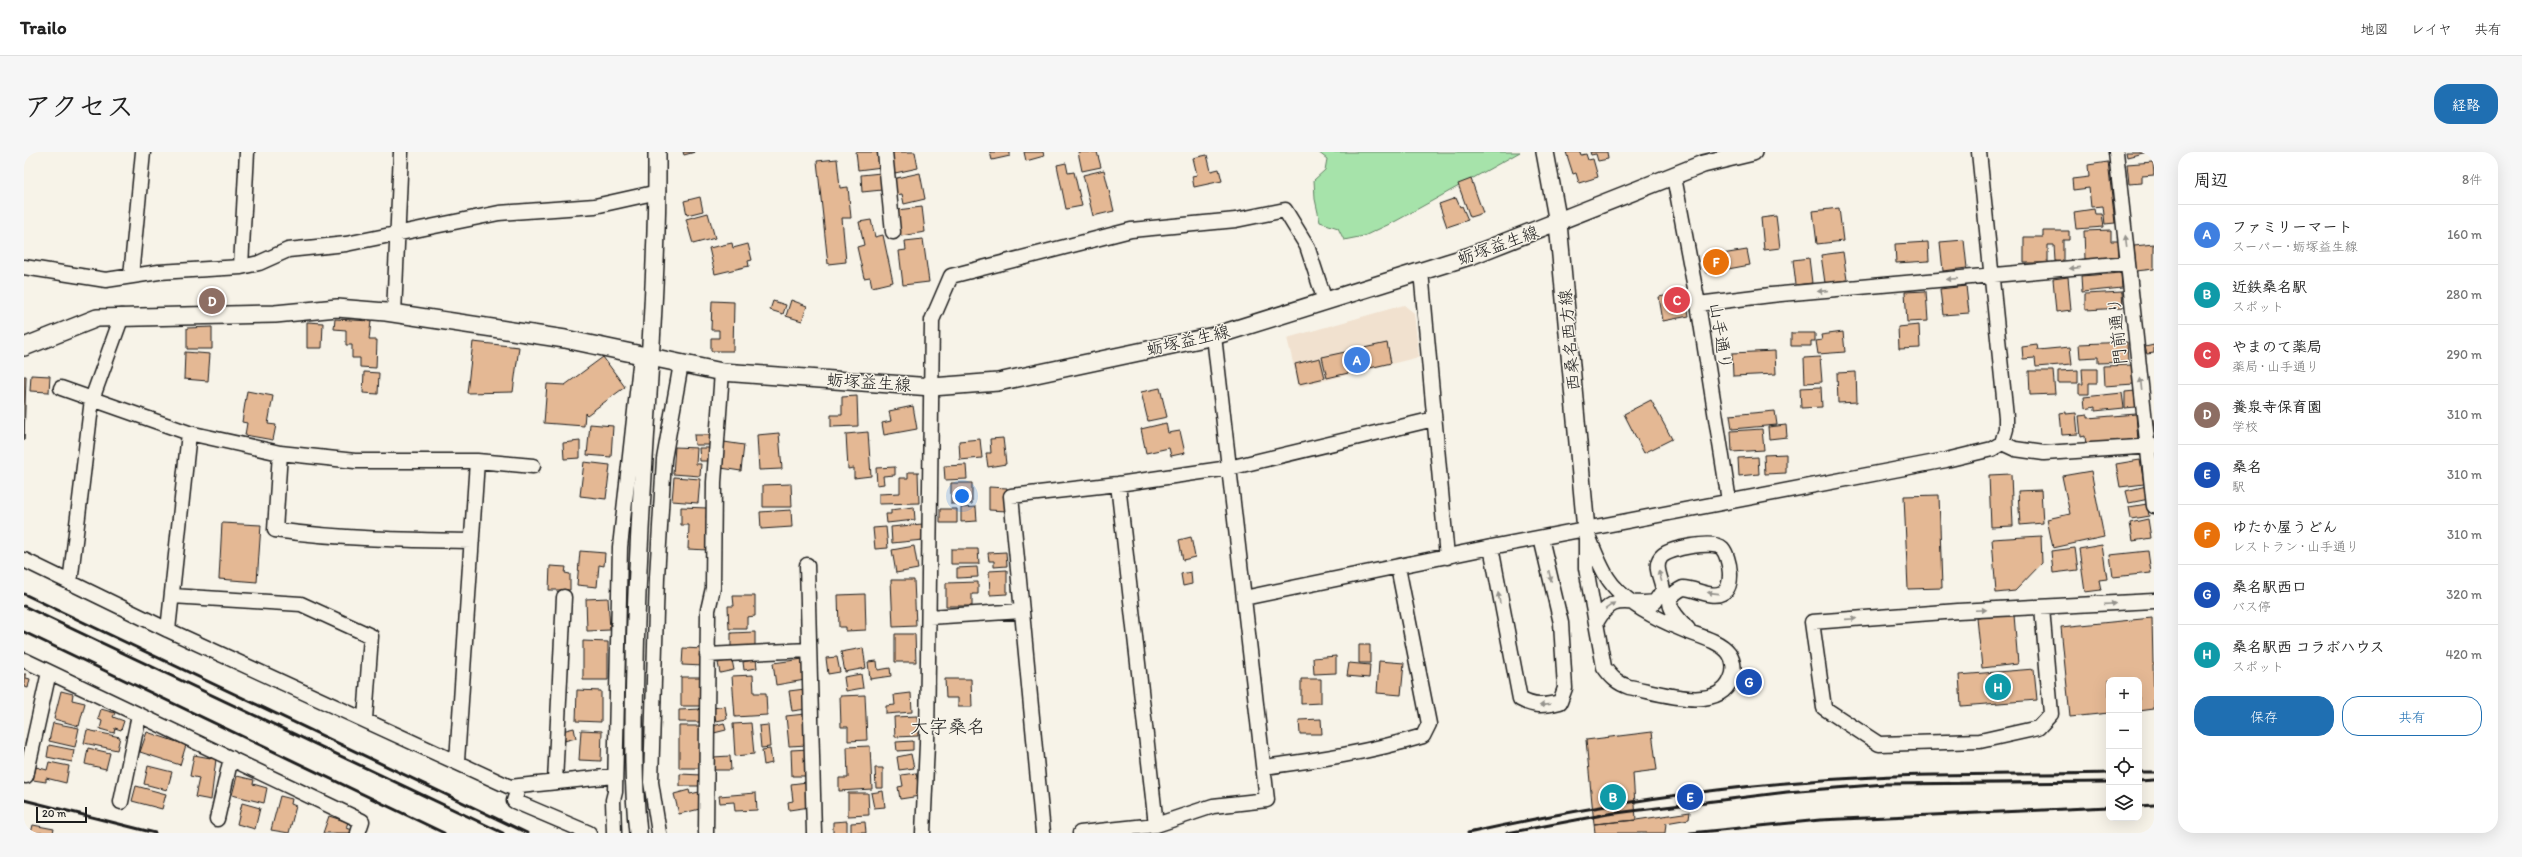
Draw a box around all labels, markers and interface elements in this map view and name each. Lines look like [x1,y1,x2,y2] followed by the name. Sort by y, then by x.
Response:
[20,16,67,39] text: Trailo
[2361,21,2389,38] text: 地図
[2411,21,2452,38] text: レイヤ
[2474,21,2502,38] text: 共有
[2434,84,2498,124] button: 経路
[24,89,134,123] text: アクセス
[2194,170,2228,190] text: 周辺
[2462,172,2482,187] text: 8件
[2232,218,2353,236] text: ファミリーマート
[1455,221,1541,269] street label: 蛎塚益生線
[2203,227,2211,242] text: A
[2447,227,2482,242] text: 160 m
[2122,235,2129,247] one-way arrow
[2232,239,2357,254] text: スーパー · 蛎塚益生線
[1703,247,1729,277] pin: F
[2069,265,2081,272] one-way arrow
[1946,276,1958,283] one-way arrow
[2232,278,2307,296] text: 近鉄桑名駅
[1664,285,1690,315] pin: C
[199,286,225,316] pin: D
[1817,287,1829,294] one-way arrow
[2203,287,2211,302] text: B
[2446,287,2482,302] text: 280 m
[1555,288,1583,392] street label: 西桑名西方線
[2104,296,2130,366] street label: 門前通り
[2232,299,2284,314] text: スポット
[1706,301,1736,371] street label: 山手通り
[1144,321,1232,359] street label: 蛎塚益生線
[2232,338,2322,356] text: やまのて薬局
[1344,345,1370,375] pin: A
[2203,347,2211,362] text: C
[2446,347,2482,362] text: 290 m
[2232,359,2319,374] text: 薬局 · 山手通り
[826,369,912,395] street label: 蛎塚益生線
[2138,378,2144,390] one-way arrow
[2232,398,2322,416] text: 養泉寺保育園
[2203,407,2211,422] text: D
[2447,407,2482,422] text: 310 m
[2232,419,2258,434] text: 学校
[2232,458,2262,476] text: 桑名
[2203,467,2211,482] text: E
[2447,467,2482,482] text: 310 m
[2232,479,2245,494] text: 駅
[952,486,972,506] your location
[2232,518,2338,536] text: ゆたか屋うどん
[2204,527,2210,542] text: F
[2447,527,2482,542] text: 310 m
[2232,539,2359,554] text: レストラン · 山手通り
[1548,569,1554,582] one-way arrow
[1657,570,1663,582] one-way arrow
[2232,578,2307,596] text: 桑名駅西口
[2203,587,2211,602] text: G
[2446,587,2482,602] text: 320 m
[1707,590,1719,597] one-way arrow
[1496,592,1502,604] one-way arrow
[2232,599,2271,614] text: バス停
[2104,600,2117,607] one-way arrow
[1605,602,1615,610] one-way arrow
[1975,607,1988,613] one-way arrow
[1845,616,1857,622] one-way arrow
[2232,638,2384,656] text: 桑名駅西 コラボハウス
[2203,647,2212,662] text: H
[2445,647,2482,662] text: 420 m
[2232,659,2284,674] text: スポット
[1736,667,1762,697] pin: G
[1985,672,2011,702] pin: H
[2106,677,2142,821] map controls
[2106,677,2142,713] button: +
[2194,696,2334,736] button: 保存
[2342,696,2482,736] button: 共有
[1539,702,1551,708] one-way arrow
[2106,713,2142,749] button: −
[910,715,986,738] district label: 大字桑名
[2106,749,2142,785] button: locate
[1600,782,1626,812] pin: B
[1677,782,1703,812] pin: E
[2106,785,2142,821] button: layers
[36,805,87,824] scale bar
[42,807,66,820] text: 20 m

